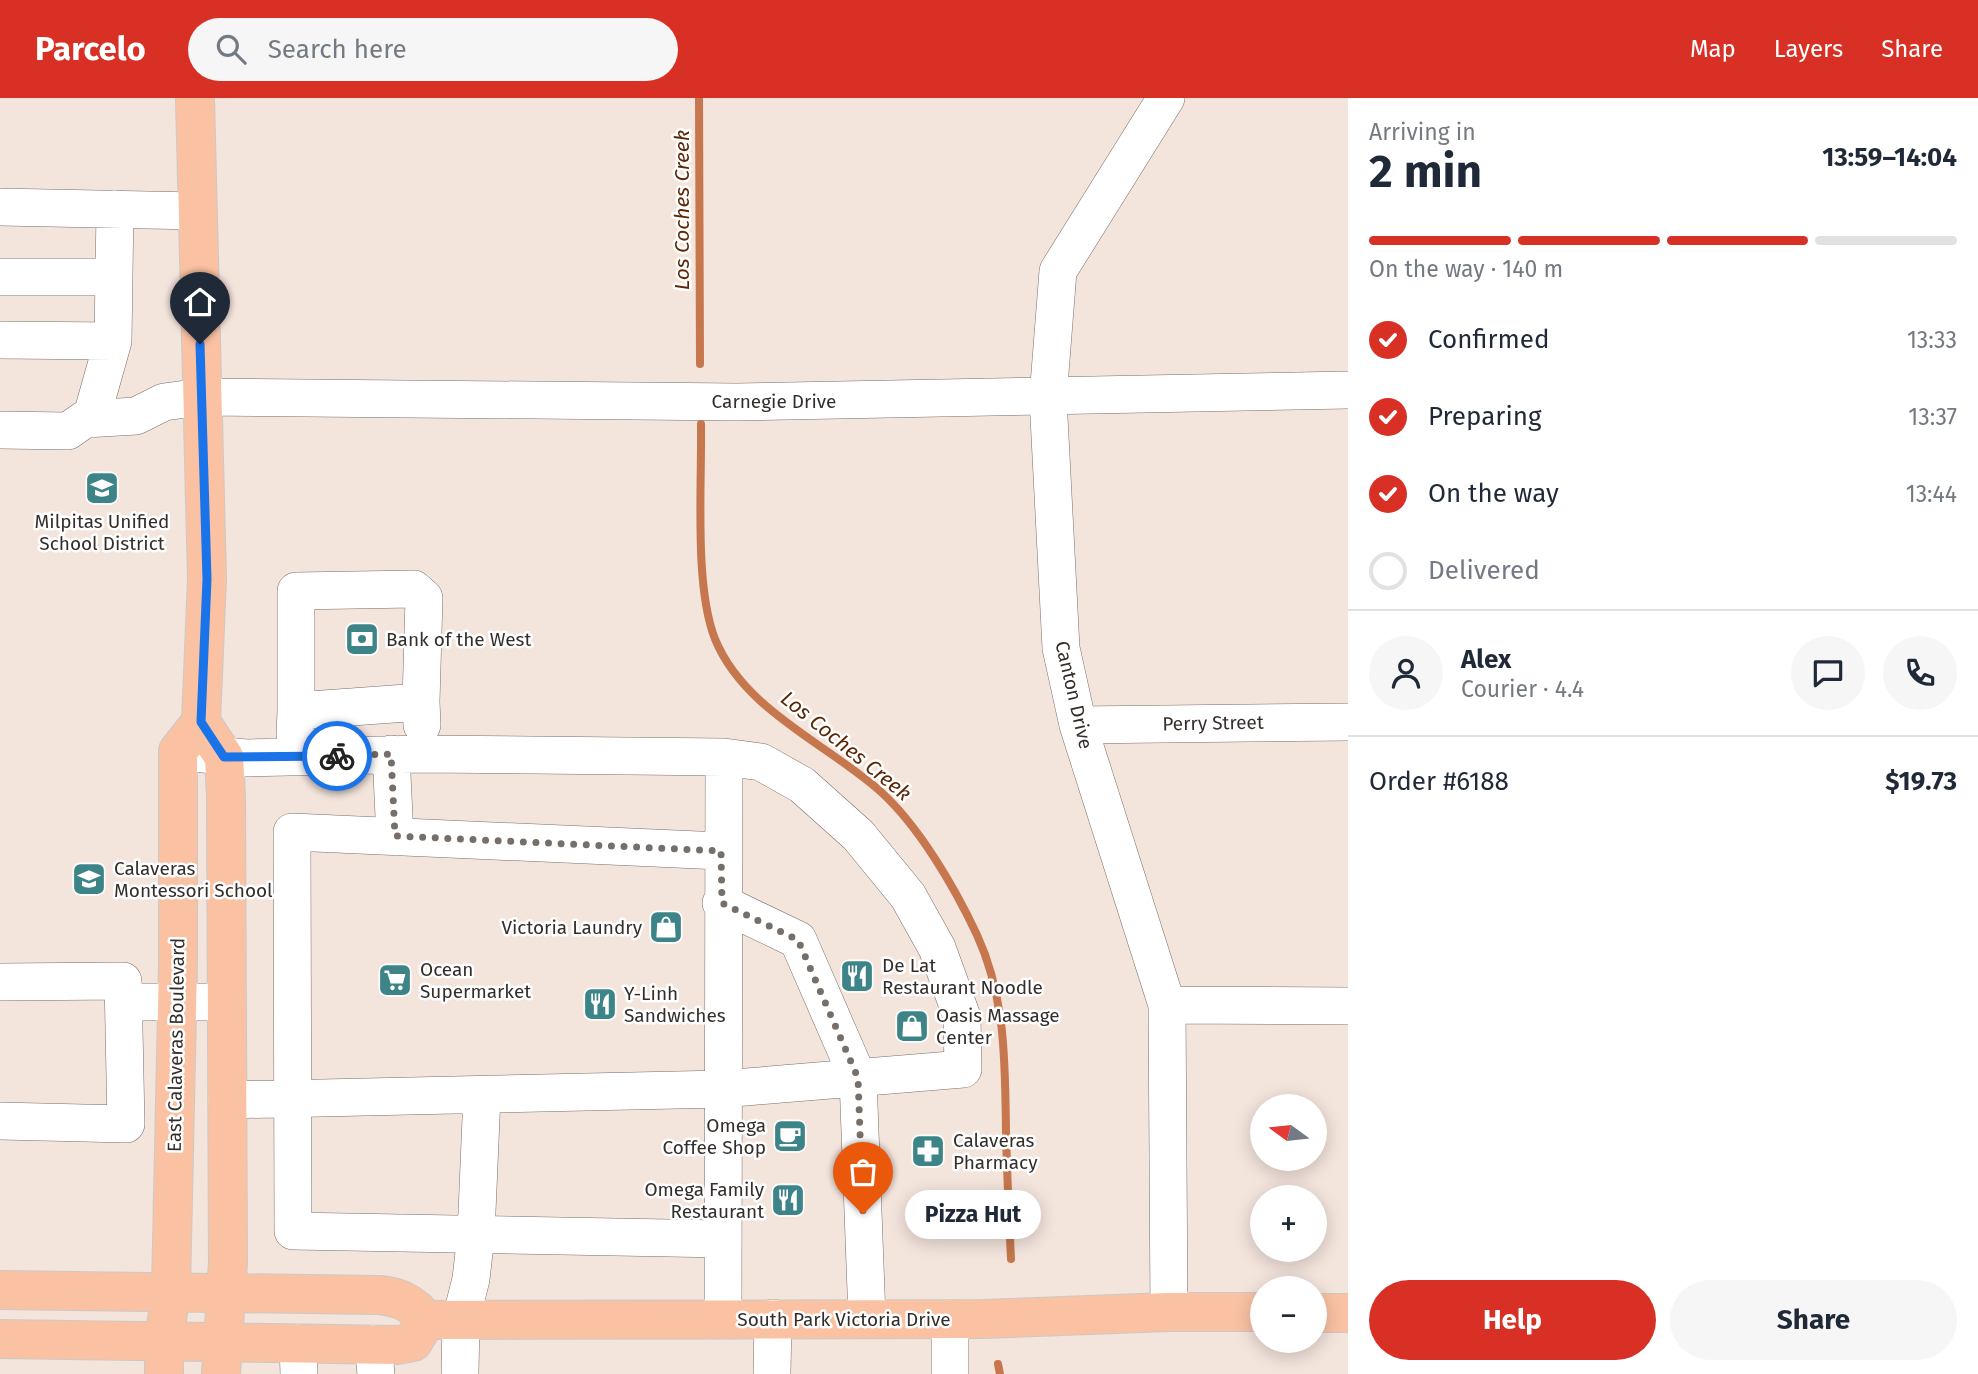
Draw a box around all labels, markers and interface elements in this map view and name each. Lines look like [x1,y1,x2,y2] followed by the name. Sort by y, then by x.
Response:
[188,18,678,81] search box
[35,29,146,69] text: Parcelo
[212,30,250,68] icon: search
[268,34,407,65] text: Search here
[1690,35,1736,63] text: Map
[1774,35,1843,63] text: Layers
[1881,35,1943,63] text: Share
[1369,118,1476,146] text: Arriving in
[669,130,695,290] water label: Los Coches Creek
[1822,142,1957,173] text: 13:59–14:04
[1369,144,1482,199] text: 2 min
[1369,255,1563,283] text: On the way · 140 m
[170,272,230,344] pin
[181,283,219,321] icon: home
[1369,321,1407,359] icon: check
[1428,324,1549,355] text: Confirmed
[1907,326,1957,354] text: 13:33
[712,390,836,413] street label: Carnegie Drive
[1369,398,1407,436] icon: check
[1428,401,1541,432] text: Preparing
[1908,403,1957,431] text: 13:37
[83,469,121,507] school or university icon: Milpitas Unified School District
[1369,475,1407,513] icon: check
[1428,478,1559,509] text: On the way
[1906,480,1957,508] text: 13:44
[35,510,169,555] place label: Milpitas Unified School District
[1428,555,1540,586] text: Delivered
[343,620,381,658] bank icon: Bank of the West
[386,628,531,651] place label: Bank of the West
[1369,636,1443,710] button: person
[1791,636,1865,710] button: chat
[1883,636,1957,710] button: phone
[1050,639,1098,751] street label: Canton Drive
[1461,644,1511,675] text: Alex
[1461,675,1584,703] text: Courier · 4.4
[776,685,916,807] water label: Los Coches Creek
[1162,711,1264,735] street label: Perry Street
[302,721,372,791] courier
[318,737,356,775] icon: bike
[1369,766,1509,797] text: Order #6188
[1885,766,1957,797] text: $19.73
[114,857,273,902] place label: Calaveras Montessori School
[70,860,108,898] school or university icon: Calaveras Montessori School
[647,908,685,946] shop icon: Victoria Laundry
[501,916,643,939] place label: Victoria Laundry
[163,938,189,1152] street label: East Calaveras Boulevard
[882,954,1043,999] place label: De Lat Restaurant Noodle
[838,957,876,995] restaurant icon: De Lat Restaurant Noodle
[420,958,531,1003] place label: Ocean Supermarket
[376,961,414,999] supermarket icon: Ocean Supermarket
[624,982,726,1027] place label: Y-Linh Sandwiches
[581,985,619,1023] restaurant icon: Y-Linh Sandwiches
[936,1004,1060,1049] place label: Oasis Massage Center
[893,1007,931,1045] shop icon: Oasis Massage Center
[1250,1094,1326,1171] north arrow
[1250,1094,1327,1353] map controls
[662,1114,766,1159] place label: Omega Coffee Shop
[771,1117,809,1155] cafe icon: Omega Coffee Shop
[953,1129,1038,1174] place label: Calaveras Pharmacy
[909,1132,947,1170] pharmacy icon: Calaveras Pharmacy
[833,1142,893,1214] pin
[844,1153,882,1191] icon: bag
[644,1178,765,1223] place label: Omega Family Restaurant
[769,1181,807,1219] restaurant icon: Omega Family Restaurant
[1250,1185,1327,1262] button: +
[905,1190,1042,1238] callout: Pizza Hut
[925,1200,1021,1228] text: Pizza Hut
[1250,1276,1327,1353] button: −
[1369,1280,1656,1360] button: Help
[1670,1280,1957,1360] button: Share
[737,1308,951,1331] street label: South Park Victoria Drive

